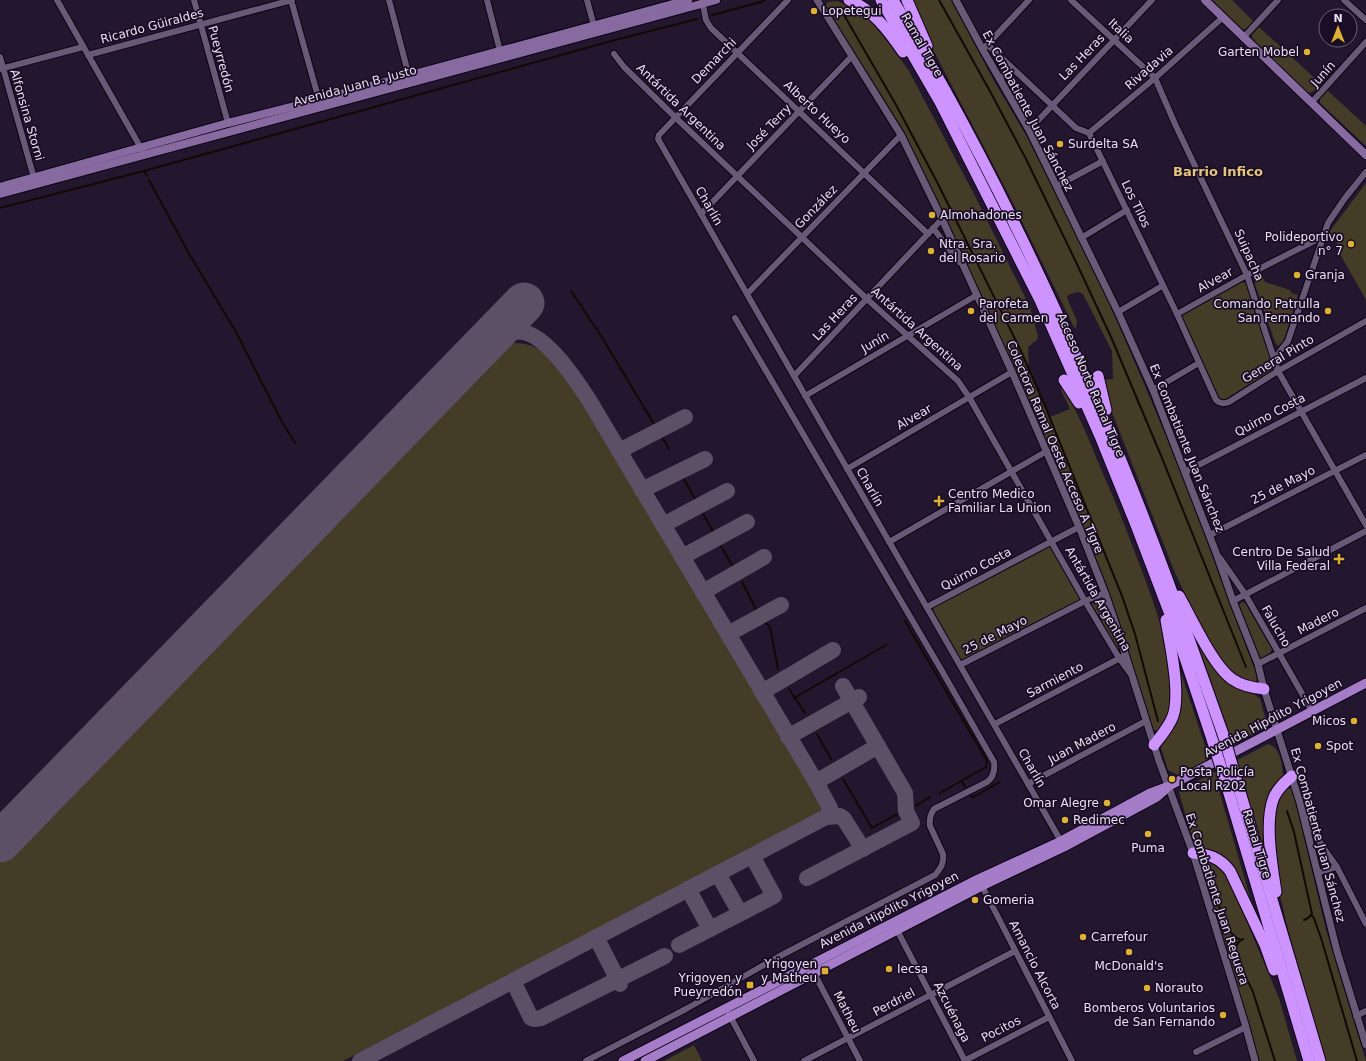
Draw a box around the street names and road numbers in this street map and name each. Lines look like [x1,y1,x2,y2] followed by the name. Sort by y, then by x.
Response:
[99,5,205,47] street label: Ricardo Güiraldes
[898,10,946,80] street label: Ramal Tigre
[1105,16,1137,46] street label: Italia
[205,24,237,94] street label: Pueyrredón
[980,28,1076,194] street label: Ex Combatiente Juan Sánchez
[1056,31,1108,83] street label: Las Heras
[689,35,739,87] street label: Demarchi
[1122,43,1176,93] street label: Rivadavia
[1307,58,1338,90] street label: Junín
[634,61,728,153] street label: Antártida Argentina
[292,63,418,109] street label: Avenida Juan B. Justo
[7,68,47,162] street label: Alfonsina Storni
[781,78,853,146] street label: Alberto Hueyo
[743,101,794,153] street label: José Terry
[1119,178,1153,230] street label: Los Tilos
[792,182,840,232] street label: González
[692,184,726,228] street label: Charlín
[1231,227,1267,283] street label: Suipacha
[1195,265,1235,295] street label: Alvear
[868,284,966,374] street label: Antártida Argentina
[810,291,860,343] street label: Las Heras
[1054,311,1128,459] street label: Acceso Norte Ramal Tigre
[858,329,891,356] street label: Junín
[1240,332,1316,386] street label: General Pinto
[1004,339,1106,555] street label: Colectora Ramal Oeste Acceso A Tigre
[1147,362,1227,534] street label: Ex Combatiente Juan Sánchez
[1232,391,1308,439] street label: Quirno Costa
[894,401,934,433] street label: Alvear
[1249,463,1317,507] street label: 25 de Mayo
[853,465,887,509] street label: Charlín
[1062,544,1134,654] street label: Antártida Argentina
[938,545,1014,593] street label: Quirno Costa
[1259,603,1293,649] street label: Falucho
[1295,605,1341,637] street label: Madero
[961,613,1029,657] street label: 25 de Mayo
[1024,659,1086,701] street label: Sarmiento
[1202,676,1344,760] street label: Avenida Hipólito Yrigoyen
[1045,719,1118,767] street label: Juan Madero
[1015,746,1049,790] street label: Charlín
[1288,746,1348,924] street label: Ex Combatiente Juan Sánchez
[1240,808,1274,880] street label: Ramal Tigre
[1183,811,1251,987] street label: Ex Combatiente Juan Reguera
[817,869,961,951] street label: Avenida Hipólito Yrigoyen
[1006,918,1064,1012] street label: Amancio Alcorta
[931,979,973,1045] street label: Azcuénaga
[871,985,917,1019] street label: Perdriel
[831,989,863,1035] street label: Matheu
[979,1013,1023,1045] street label: Pocitos

